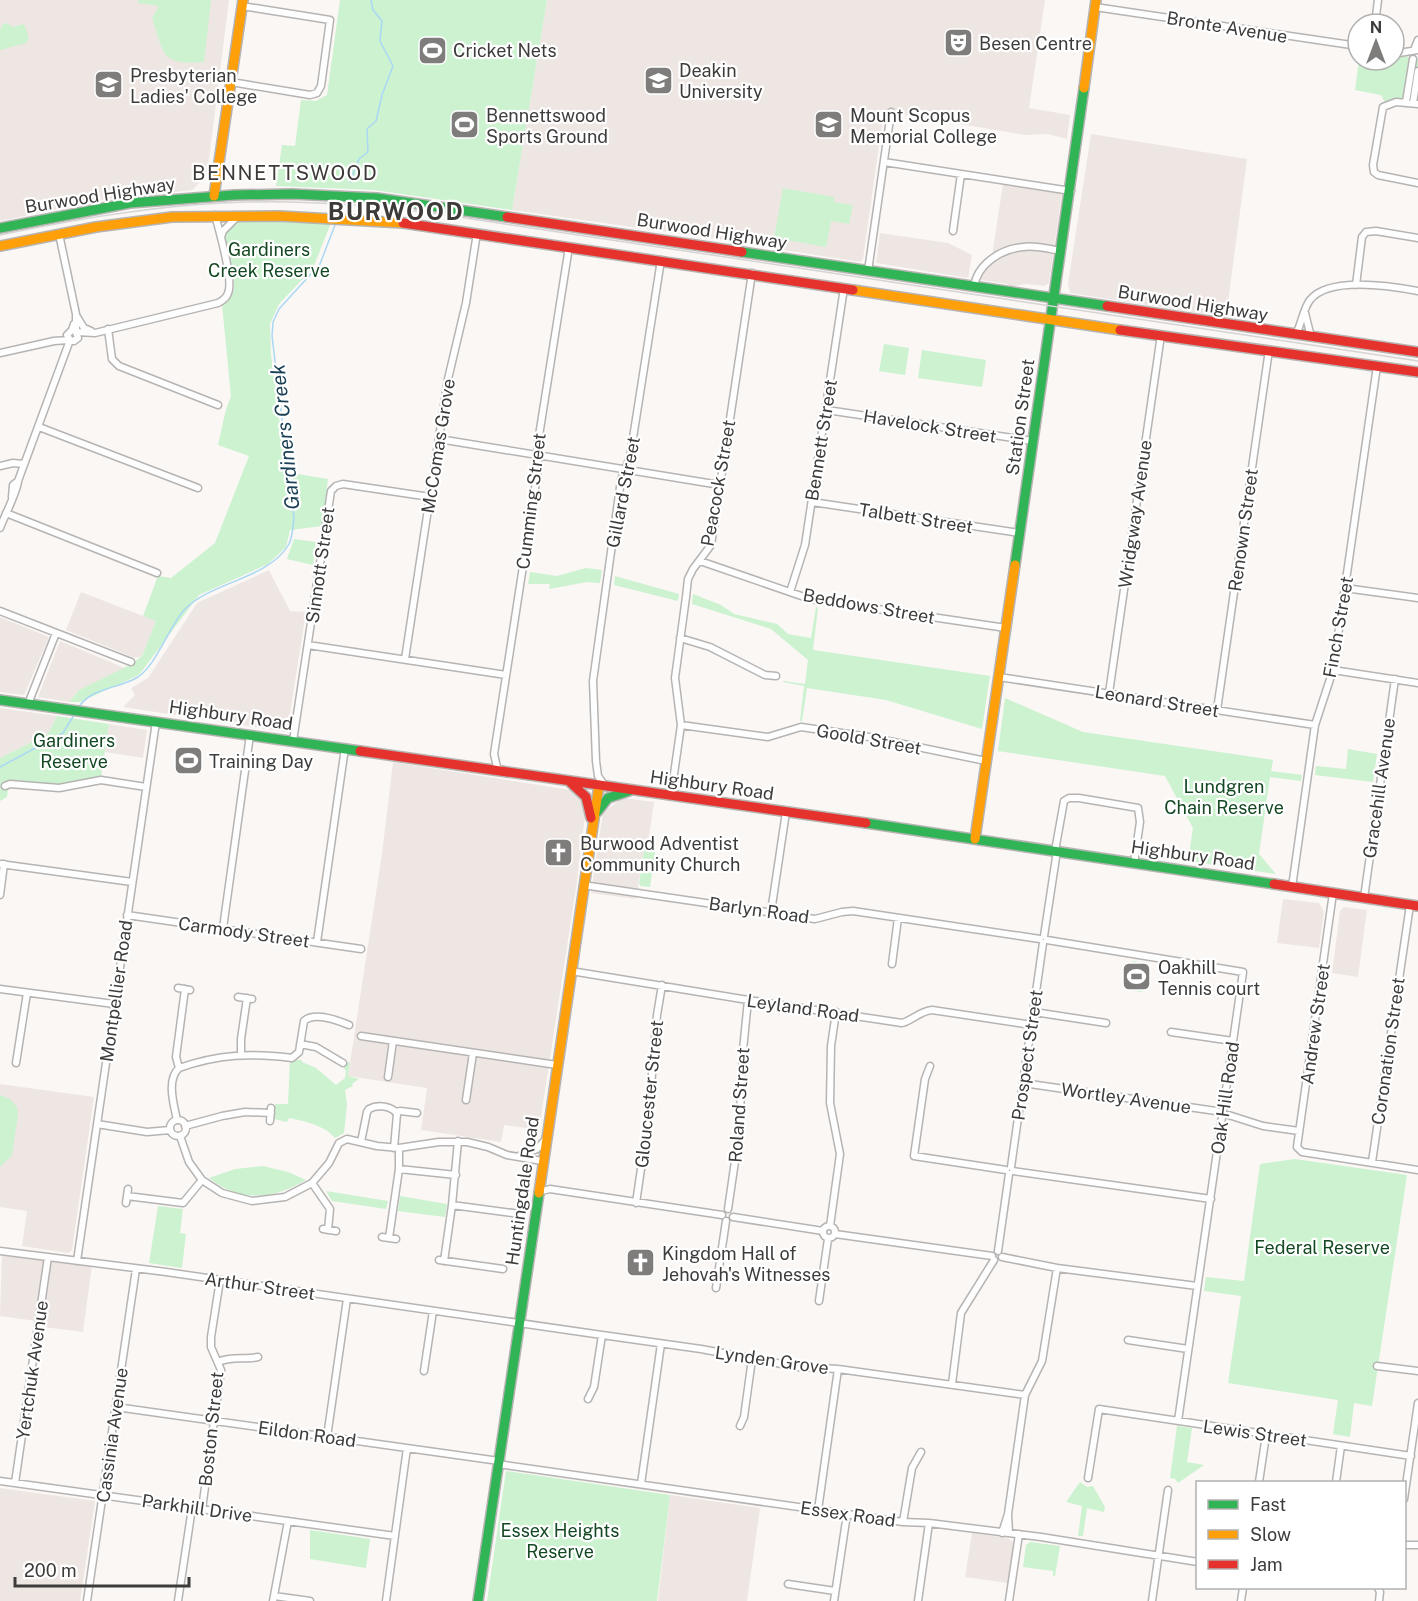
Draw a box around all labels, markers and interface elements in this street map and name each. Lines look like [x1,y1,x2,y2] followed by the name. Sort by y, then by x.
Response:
[1165,7,1289,47] street label: Bronte Avenue
[1346,12,1406,72] north arrow
[1370,18,1382,37] text: N
[942,27,974,59] theatre icon: Besen Centre
[979,33,1092,54] place label: Besen Centre
[416,34,448,66] sports icon: Cricket Nets
[453,40,557,61] place label: Cricket Nets
[679,60,763,102] place label: Deakin University
[642,64,674,96] school or university icon: Deakin University
[130,65,257,107] place label: Presbyterian Ladies' College
[93,69,125,101] school or university icon: Presbyterian Ladies' College
[486,105,608,147] place label: Bennettswood Sports Ground
[850,105,997,147] place label: Mount Scopus Memorial College
[449,109,481,141] sports icon: Bennettswood Sports Ground
[813,109,845,141] school or university icon: Mount Scopus Memorial College
[192,161,378,185] district label: BENNETTSWOOD
[23,173,177,217] street label: Burwood Highway
[328,197,464,225] district label: BURWOOD
[635,209,789,253] street label: Burwood Highway
[208,239,330,281] park label: Gardiners Creek Reserve
[1116,281,1270,325] street label: Burwood Highway
[1001,358,1039,476] street label: Station Street
[265,363,305,511] water label: Gardiners Creek
[417,377,459,515] street label: McComas Grove
[801,378,841,502] street label: Bennett Street
[862,405,998,447] street label: Havelock Street
[697,418,739,548] street label: Peacock Street
[512,432,550,570] street label: Cumming Street
[602,435,644,549] street label: Gillard Street
[1114,438,1156,590] street label: Wridgway Avenue
[1224,467,1262,593] street label: Renown Street
[857,499,975,537] street label: Talbett Street
[301,505,339,625] street label: Sinnott Street
[1319,575,1357,679] street label: Finch Street
[801,584,937,628] street label: Beddows Street
[1093,681,1221,721] street label: Leonard Street
[168,696,294,734] street label: Highbury Road
[1359,716,1399,860] street label: Gracehill Avenue
[815,719,923,759] street label: Goold Street
[33,730,115,772] park label: Gardiners Reserve
[172,745,204,777] sports icon: Training Day
[209,751,313,772] place label: Training Day
[649,766,775,804] street label: Highbury Road
[1164,776,1284,818] park label: Lundgren Chain Reserve
[580,833,740,875] place label: Burwood Adventist Community Church
[1130,836,1256,874] street label: Highbury Road
[543,837,575,869] church icon: Burwood Adventist Community Church
[707,893,811,927] street label: Barlyn Road
[177,912,311,952] street label: Carmody Street
[96,919,136,1063] street label: Montpellier Road
[1158,957,1260,999] place label: Oakhill Tennis court
[1121,961,1153,993] sports icon: Oakhill Tennis court
[1296,962,1334,1086] street label: Andrew Street
[1367,976,1409,1126] street label: Coronation Street
[1007,988,1047,1122] street label: Prospect Street
[745,990,861,1026] street label: Leyland Road
[631,1019,667,1169] street label: Gloucester Street
[1207,1040,1243,1156] street label: Oak Hill Road
[724,1047,754,1163] street label: Roland Street
[1060,1078,1192,1118] street label: Wortley Avenue
[501,1115,543,1267] street label: Huntingdale Road
[1254,1237,1390,1258] park label: Federal Reserve
[662,1243,830,1285] place label: Kingdom Hall of Jehovah's Witnesses
[625,1247,657,1279] church icon: Kingdom Hall of Jehovah's Witnesses
[203,1268,317,1304] street label: Arthur Street
[12,1299,52,1441] street label: Yertchuk Avenue
[714,1342,830,1378] street label: Lynden Grove
[92,1366,132,1504] street label: Cassinia Avenue
[195,1370,227,1488] street label: Boston Street
[1202,1415,1308,1451] street label: Lewis Street
[257,1417,357,1451] street label: Eildon Road
[1196,1481,1406,1589] legend
[140,1490,254,1526] street label: Parkhill Drive
[1250,1494,1286,1515] text: Fast
[799,1497,897,1531] street label: Essex Road
[501,1520,619,1562] park label: Essex Heights Reserve
[1250,1524,1291,1545] text: Slow
[15,1550,189,1588] scale bar
[1250,1554,1283,1575] text: Jam
[24,1560,77,1581] text: 200 m

